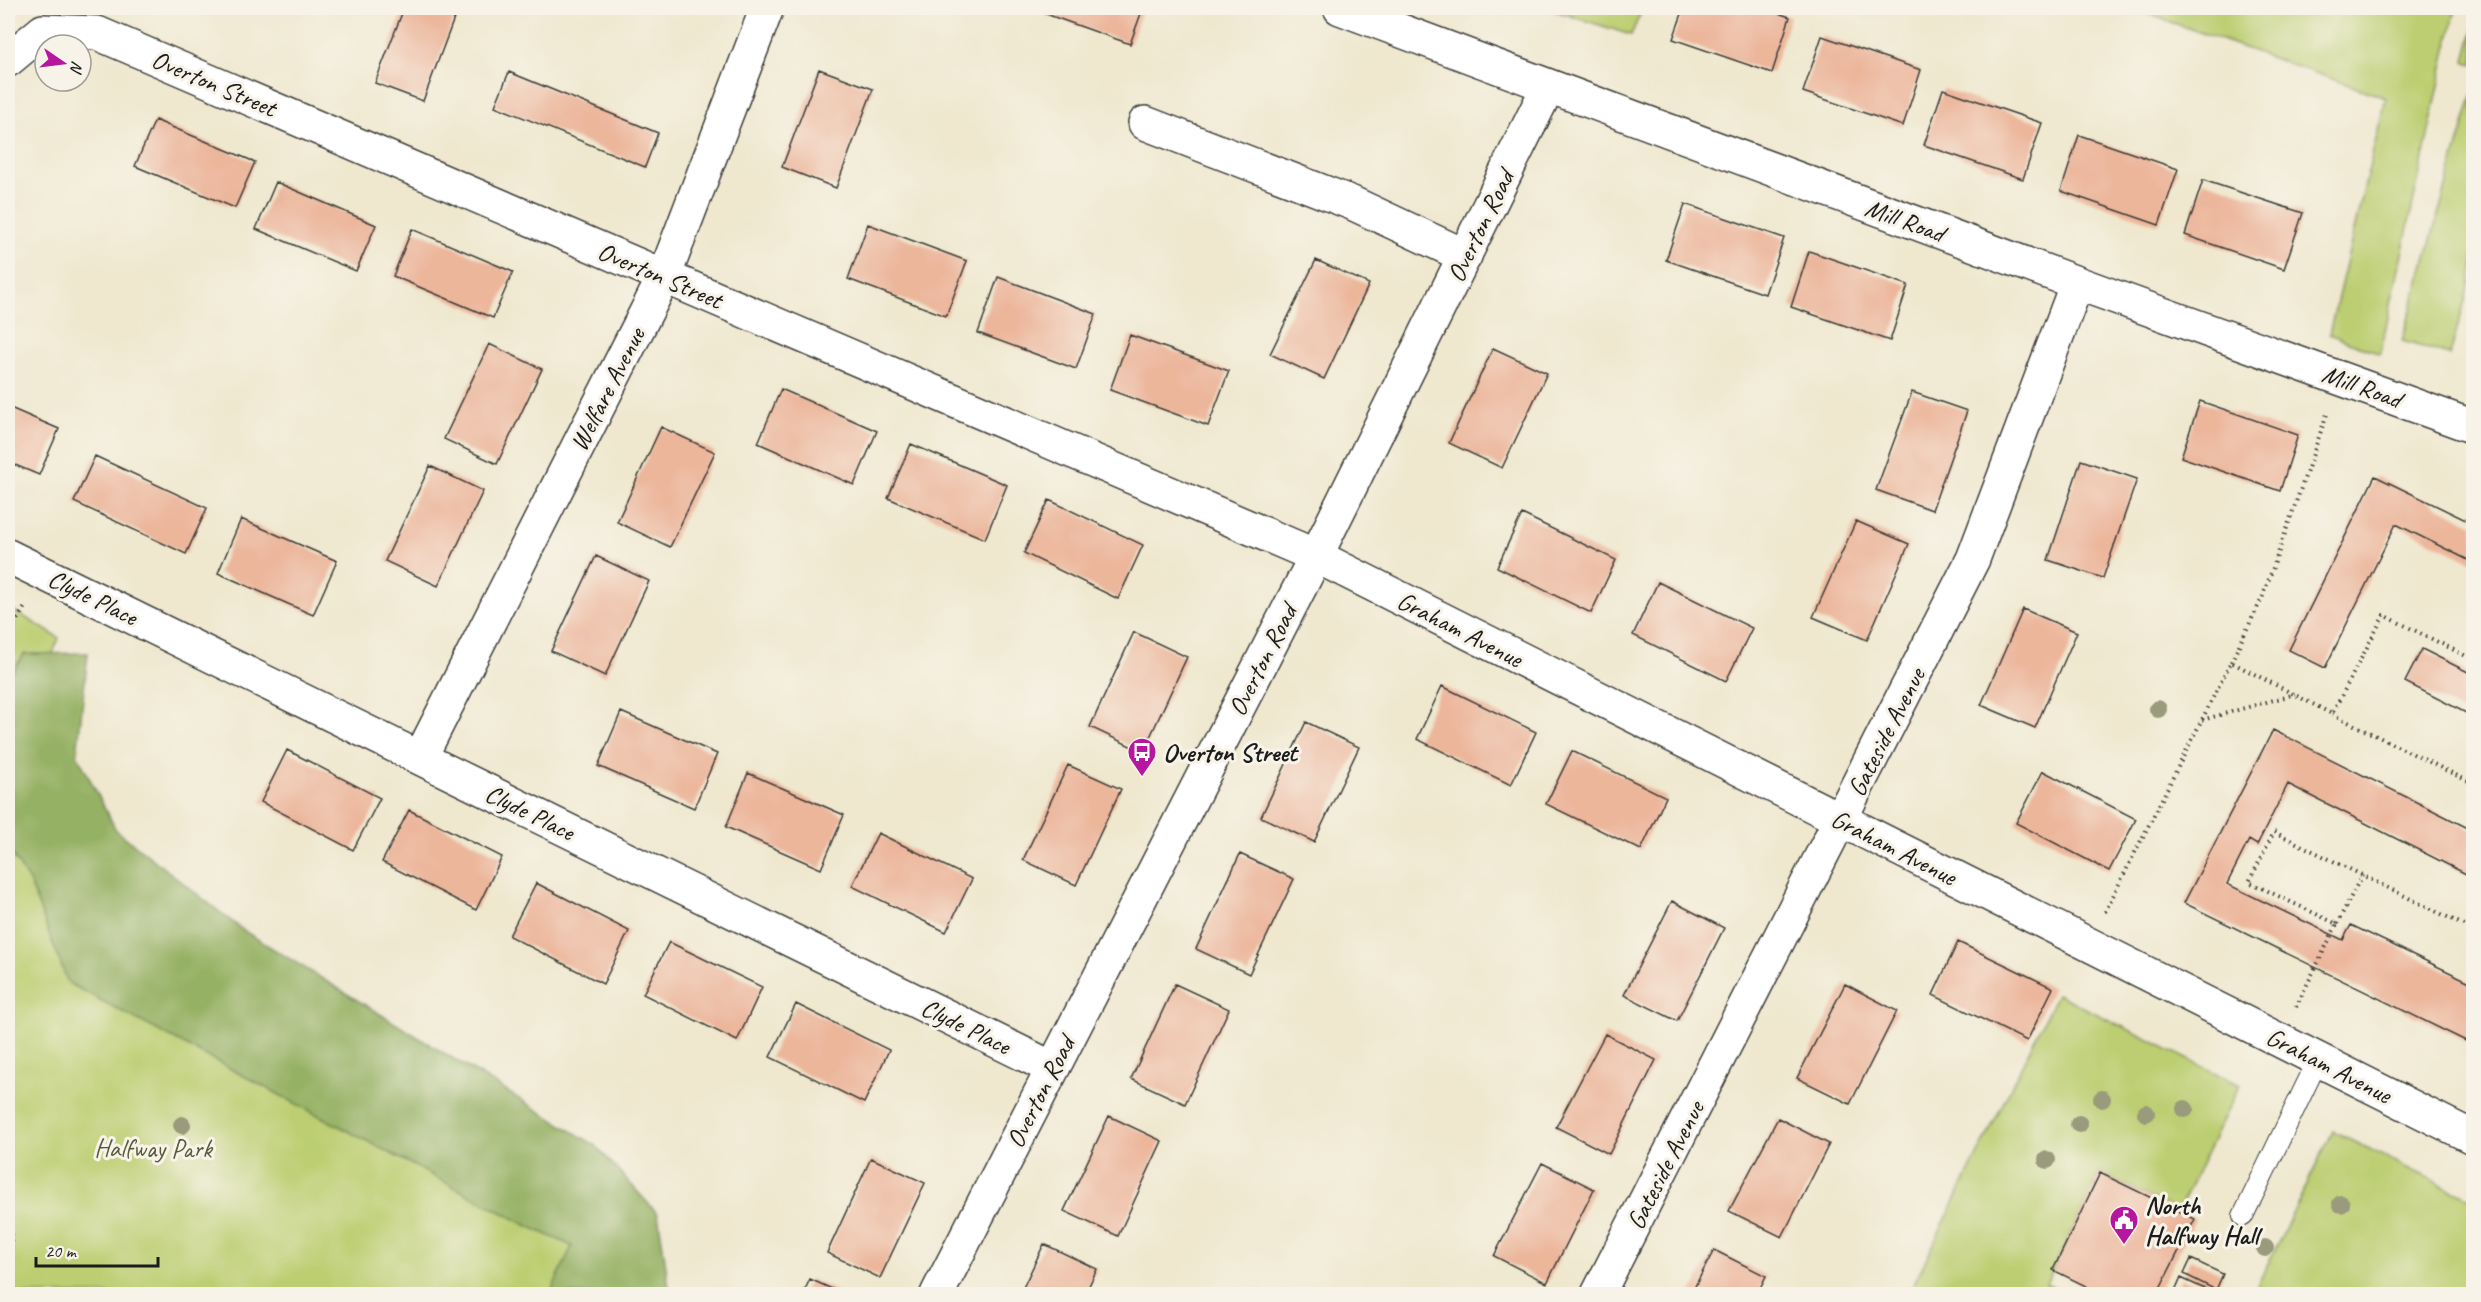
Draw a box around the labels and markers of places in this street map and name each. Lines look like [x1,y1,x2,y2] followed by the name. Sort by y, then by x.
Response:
[1126,736,1158,778] bus stop icon: Overton Street
[1163,736,1299,769] place label: Overton Street
[2145,1189,2264,1252] place label: North Halfway Hall
[2108,1204,2140,1246] public building icon: North Halfway Hall

